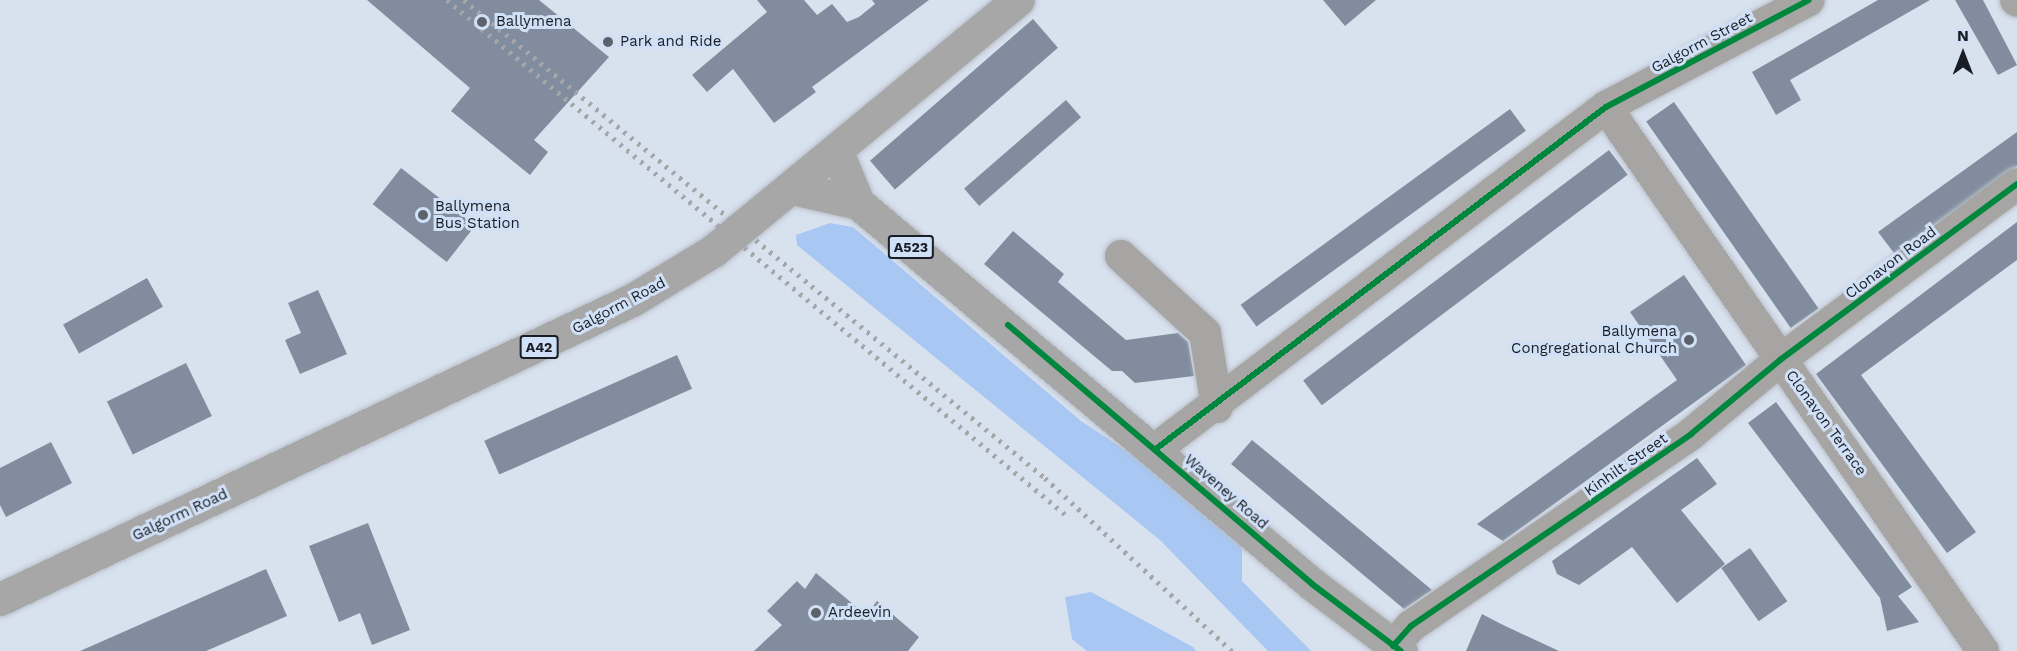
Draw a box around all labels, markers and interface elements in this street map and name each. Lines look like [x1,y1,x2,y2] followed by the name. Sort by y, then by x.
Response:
[1649,9,1755,77] street label: Galgorm Street
[473,13,491,31] marker: Ballymena
[496,13,572,31] place label: Ballymena
[1933,24,1993,84] north arrow
[1957,26,1969,45] text: N
[620,33,722,51] place label: Park and Ride
[601,35,615,49] marker: Park and Ride
[435,197,520,232] place label: Ballymena Bus Station
[416,208,430,222] marker: Ballymena Bus Station
[1842,223,1940,303] street label: Clonavon Road
[887,236,935,258] road number: A523
[569,274,669,338] street label: Galgorm Road
[1511,322,1677,357] place label: Ballymena Congregational Church
[1682,333,1696,347] marker: Ballymena Congregational Church
[520,336,558,358] road number: A42
[1782,367,1870,479] street label: Clonavon Terrace
[1581,430,1671,500] street label: Kinhilt Street
[1180,451,1272,533] street label: Waveney Road
[129,485,231,545] street label: Galgorm Road
[828,604,891,622] place label: Ardeevin
[809,606,823,620] marker: Ardeevin

